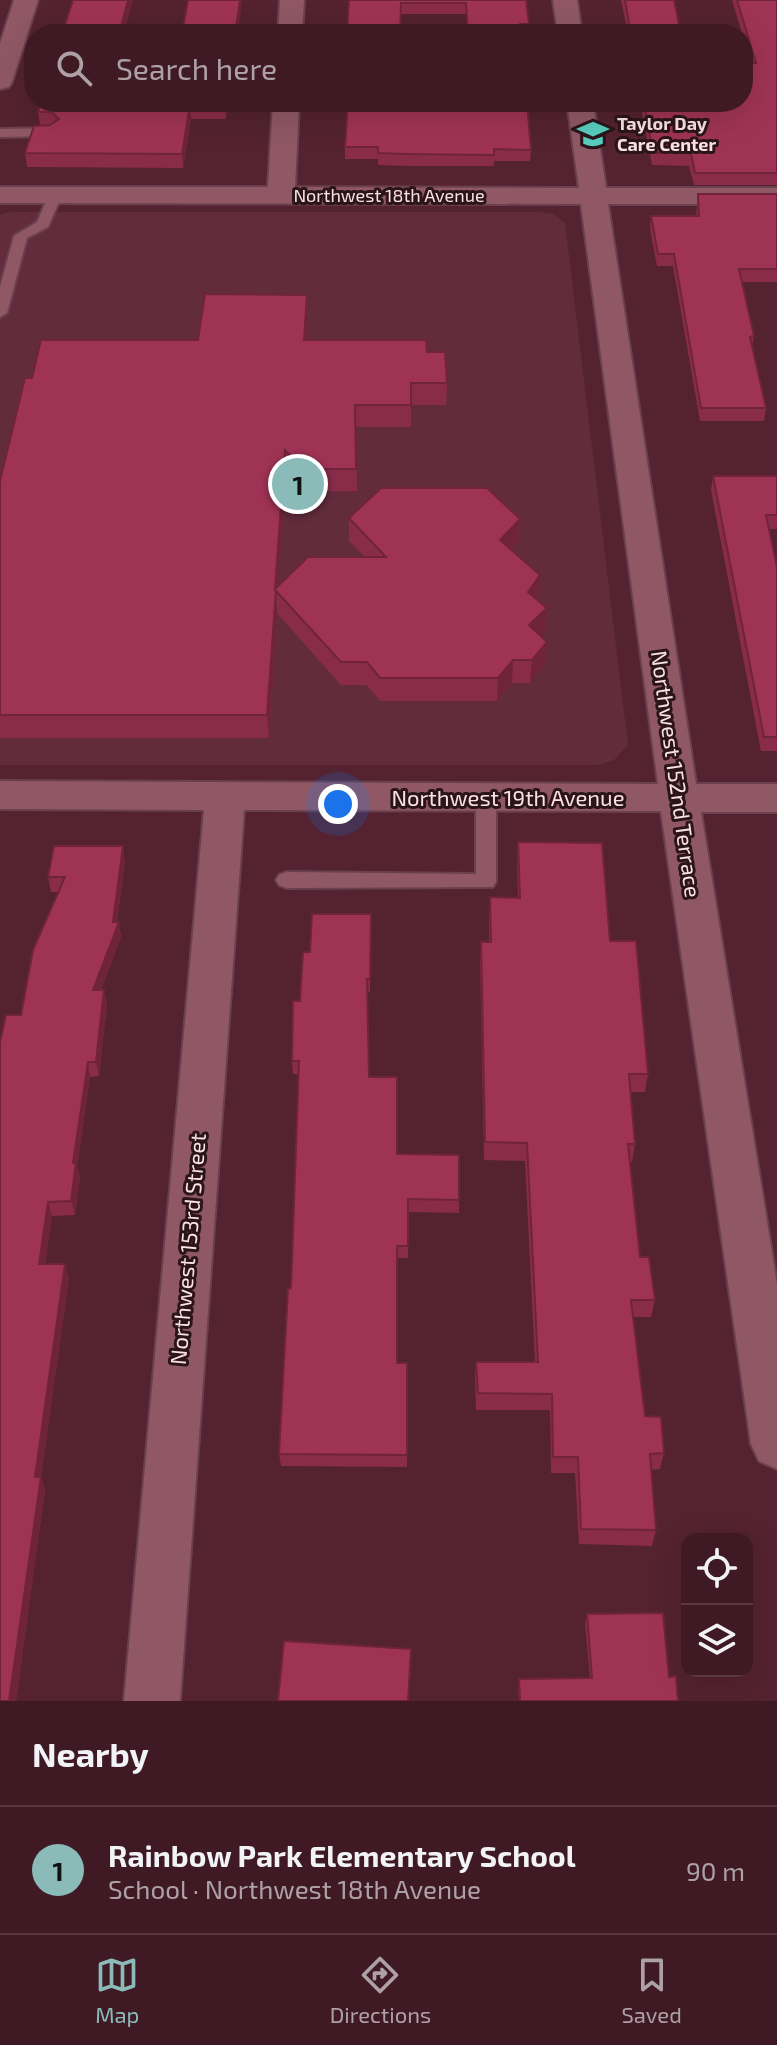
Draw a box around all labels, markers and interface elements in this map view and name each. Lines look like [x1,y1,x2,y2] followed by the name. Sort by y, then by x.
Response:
[24,24,753,112] search box
[52,46,96,90] icon: search
[116,50,277,86] text: Search here
[617,112,717,155] place label: Taylor Day Care Center
[576,117,610,151] school or university icon: Taylor Day Care Center
[293,184,485,206] street label: Northwest 18th Avenue
[272,454,324,514] pin: 1
[647,649,707,899] street label: Northwest 152nd Terrace
[318,784,358,824] your location
[392,784,624,810] street label: Northwest 19th Avenue
[164,1132,210,1366] street label: Northwest 153rd Street
[681,1533,753,1677] map controls
[681,1533,753,1605] button: locate
[681,1605,753,1677] button: layers
[32,1733,149,1774] text: Nearby
[108,1837,576,1873] text: Rainbow Park Elementary School
[52,1855,64,1886] text: 1
[686,1855,745,1886] text: 90 m
[108,1873,481,1904] text: School · Northwest 18th Avenue
[95,1953,139,2027] tab: Map
[330,1953,431,2027] tab: Directions
[621,1953,682,2027] tab: Saved

